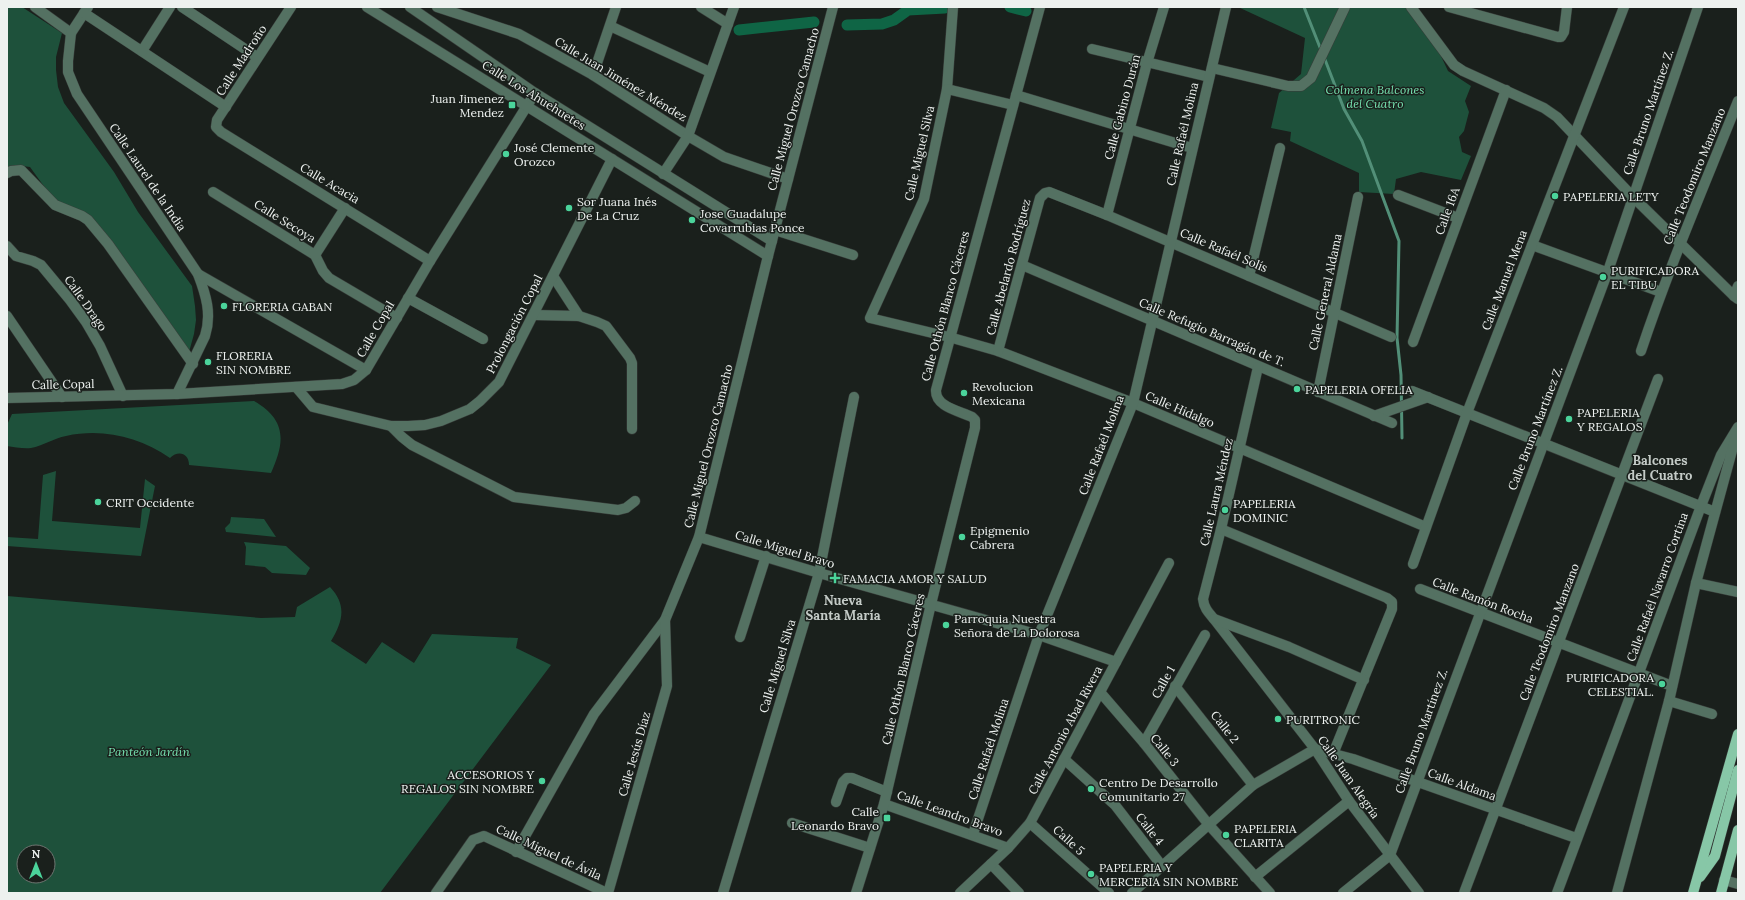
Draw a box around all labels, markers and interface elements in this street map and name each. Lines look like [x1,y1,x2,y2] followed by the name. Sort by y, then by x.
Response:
[212,22,270,98] street label: Calle Madroño
[764,26,822,192] street label: Calle Miguel Orozco Camacho
[552,33,690,125] street label: Calle Juan Jiménez Méndez
[1619,47,1677,177] street label: Calle Bruno Martínez Z.
[1101,53,1143,161] street label: Calle Gabino Durán
[479,57,589,133] street label: Calle Los Ahuehuetes
[1163,81,1201,187] street label: Calle Rafaél Molina
[1326,82,1424,111] park label: Colmena Balcones del Cuatro
[430,91,504,120] place label: Juan Jimenez Mendez
[507,100,517,110] marker: Juan Jimenez Mendez
[901,104,937,202] street label: Calle Miguel Silva
[1660,105,1728,247] street label: Calle Teodomiro Manzano
[106,120,190,234] street label: Calle Laurel de la India
[513,140,595,169] place label: José Clemente Orozco
[501,149,511,159] marker: José Clemente Orozco
[298,159,362,207] street label: Calle Acacia
[1431,185,1463,237] street label: Calle 16A
[1563,189,1659,204] place label: PAPELERIA LETY
[1550,191,1560,201] marker: PAPELERIA LETY
[577,194,657,223] place label: Sor Juana Inés De La Cruz
[251,196,319,246] street label: Calle Secoya
[983,197,1033,337] street label: Calle Abelardo Rodríguez
[564,203,574,213] marker: Sor Juana Inés De La Cruz
[699,206,805,235] place label: Jose Guadalupe Covarrubias Ponce
[687,215,697,225] marker: Jose Guadalupe Covarrubias Ponce
[1178,225,1270,275] street label: Calle Rafaél Solís
[1478,228,1530,332] street label: Calle Manuel Mena
[918,229,972,383] street label: Calle Othón Blanco Cáceres
[1305,232,1345,352] street label: Calle General Aldama
[1611,263,1700,292] place label: PURIFICADORA EL TIBU
[61,272,111,334] street label: Calle Drago
[483,272,545,376] street label: Prolongación Copal
[1598,272,1608,282] marker: PURIFICADORA EL TIBU
[1137,294,1287,370] street label: Calle Refugio Barragán de T.
[353,298,397,360] street label: Calle Copal
[232,299,332,314] place label: FLORERIA GABAN
[219,301,229,311] marker: FLORERIA GABAN
[216,348,291,377] place label: FLORERIA SIN NOMBRE
[203,357,213,367] marker: FLORERIA SIN NOMBRE
[680,363,736,529] street label: Calle Miguel Orozco Camacho
[1504,364,1566,492] street label: Calle Bruno Martínez Z.
[31,376,95,392] street label: Calle Copal
[972,379,1033,408] place label: Revolucion Mexicana
[1305,382,1413,397] place label: PAPELERIA OFELIA
[1292,384,1302,394] marker: PAPELERIA OFELIA
[959,388,969,398] marker: Revolucion Mexicana
[1143,388,1217,430] street label: Calle Hidalgo
[1075,393,1127,497] street label: Calle Rafaél Molina
[1576,405,1643,434] place label: PAPELERIA Y REGALOS
[1564,414,1574,424] marker: PAPELERIA Y REGALOS
[1196,437,1236,547] street label: Calle Laura Méndez
[1628,452,1692,484] district label: Balcones del Cuatro
[106,495,195,510] place label: CRIT Occidente
[1233,496,1296,525] place label: PAPELERIA DOMINIC
[93,497,103,507] marker: CRIT Occidente
[1220,505,1230,515] marker: PAPELERIA DOMINIC
[1623,510,1691,664] street label: Calle Rafaél Navarro Cortina
[970,523,1029,552] place label: Epigmenio Cabrera
[733,527,837,571] street label: Calle Miguel Bravo
[957,532,967,542] marker: Epigmenio Cabrera
[1516,561,1582,703] street label: Calle Teodomiro Manzano
[843,571,987,586] place label: FAMACIA AMOR Y SALUD
[830,573,840,583] marker: FAMACIA AMOR Y SALUD
[1430,574,1536,626] street label: Calle Ramón Rocha
[878,591,928,746] street label: Calle Othón Blanco Cáceres
[805,592,881,624] district label: Nueva Santa María
[954,611,1080,640] place label: Parroquia Nuestra Señora de La Dolorosa
[756,617,798,715] street label: Calle Miguel Silva
[941,620,951,630] marker: Parroquia Nuestra Señora de La Dolorosa
[1025,663,1105,797] street label: Calle Antonio Abad Rivera
[1148,663,1178,701] street label: Calle 1
[1391,666,1451,795] street label: Calle Bruno Martínez Z.
[1566,670,1654,699] place label: PURIFICADORA CELESTIAL.
[1657,679,1667,689] marker: PURIFICADORA CELESTIAL.
[965,696,1011,802] street label: Calle Rafaél Molina
[1208,708,1242,746] street label: Calle 2
[615,710,653,798] street label: Calle Jesús Díaz
[1286,712,1361,727] place label: PURITRONIC
[1273,714,1283,724] marker: PURITRONIC
[1147,731,1183,770] street label: Calle 3
[1315,733,1383,821] street label: Calle Juan Alegría
[108,744,190,759] park label: Panteón Jardín
[1426,765,1498,803] street label: Calle Aldama
[401,767,534,796] place label: ACCESORIOS Y REGALOS SIN NOMBRE
[1099,775,1218,804] place label: Centro De Desarrollo Comunitario 27
[537,776,547,786] marker: ACCESORIOS Y REGALOS SIN NOMBRE
[1086,784,1096,794] marker: Centro De Desarrollo Comunitario 27
[895,787,1005,839] street label: Calle Leandro Bravo
[791,804,879,833] place label: Calle Leonardo Bravo
[1133,810,1168,849] street label: Calle 4
[882,813,892,823] marker: Calle Leonardo Bravo
[494,821,604,883] street label: Calle Miguel de Ávila
[1234,821,1297,850] place label: PAPELERIA CLARITA
[1050,822,1088,858] street label: Calle 5
[1221,830,1231,840] marker: PAPELERIA CLARITA
[16,844,56,884] north arrow
[32,847,41,861] text: N
[1099,860,1238,889] place label: PAPELERIA Y MERCERIA SIN NOMBRE
[1086,869,1096,879] marker: PAPELERIA Y MERCERIA SIN NOMBRE

